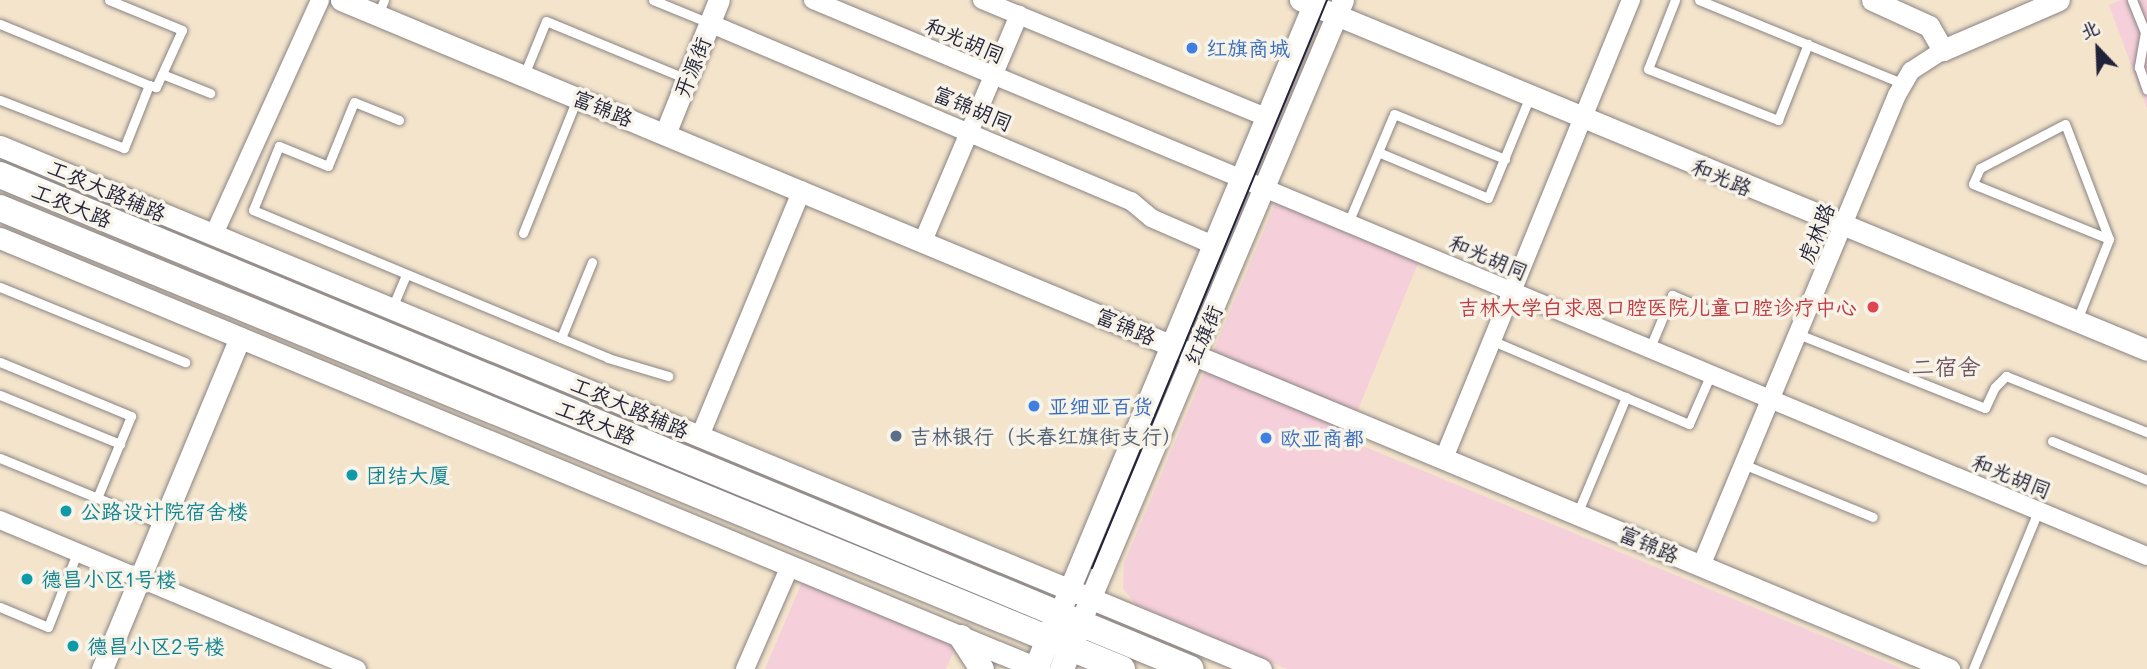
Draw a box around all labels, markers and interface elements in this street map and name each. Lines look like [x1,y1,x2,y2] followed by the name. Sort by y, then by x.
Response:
[921,12,1009,68] street label: 和光胡同
[2063,14,2133,84] north arrow
[2076,14,2103,44] text: 北
[669,33,715,101] street label: 开源街
[1206,35,1290,61] place label: 红旗商城
[1184,40,1200,56] marker: 红旗商城
[929,80,1017,136] street label: 富锦胡同
[569,85,637,131] street label: 富锦路
[1688,153,1756,201] street label: 和光路
[44,154,170,226] street label: 工农大路辅路
[28,178,116,232] street label: 工农大路
[1793,199,1839,267] street label: 虎林路
[1445,229,1533,285] street label: 和光胡同
[1458,294,1857,320] place label: 吉林大学白求恩口腔医院儿童口腔诊疗中心
[1863,297,1883,317] marker: 吉林大学白求恩口腔医院儿童口腔诊疗中心
[1179,301,1227,369] street label: 红旗街
[1092,302,1160,350] street label: 富锦路
[1912,352,1980,380] district label: 二宿舍
[567,371,693,443] street label: 工农大路辅路
[1048,393,1153,419] place label: 亚细亚百货
[552,395,640,449] street label: 工农大路
[1026,398,1042,414] marker: 亚细亚百货
[910,423,1183,449] place label: 吉林银行（长春红旗街支行）
[1280,425,1364,451] place label: 欧亚商都
[888,428,904,444] marker: 吉林银行（长春红旗街支行）
[1258,430,1274,446] marker: 欧亚商都
[1968,449,2056,503] street label: 和光胡同
[366,462,450,488] place label: 团结大厦
[344,467,360,483] marker: 团结大厦
[80,498,248,524] place label: 公路设计院宿舍楼
[58,503,74,519] marker: 公路设计院宿舍楼
[1615,520,1683,568] street label: 富锦路
[41,566,176,592] place label: 德昌小区1号楼
[19,571,35,587] marker: 德昌小区1号楼
[87,633,225,659] place label: 德昌小区2号楼
[65,638,81,654] marker: 德昌小区2号楼

